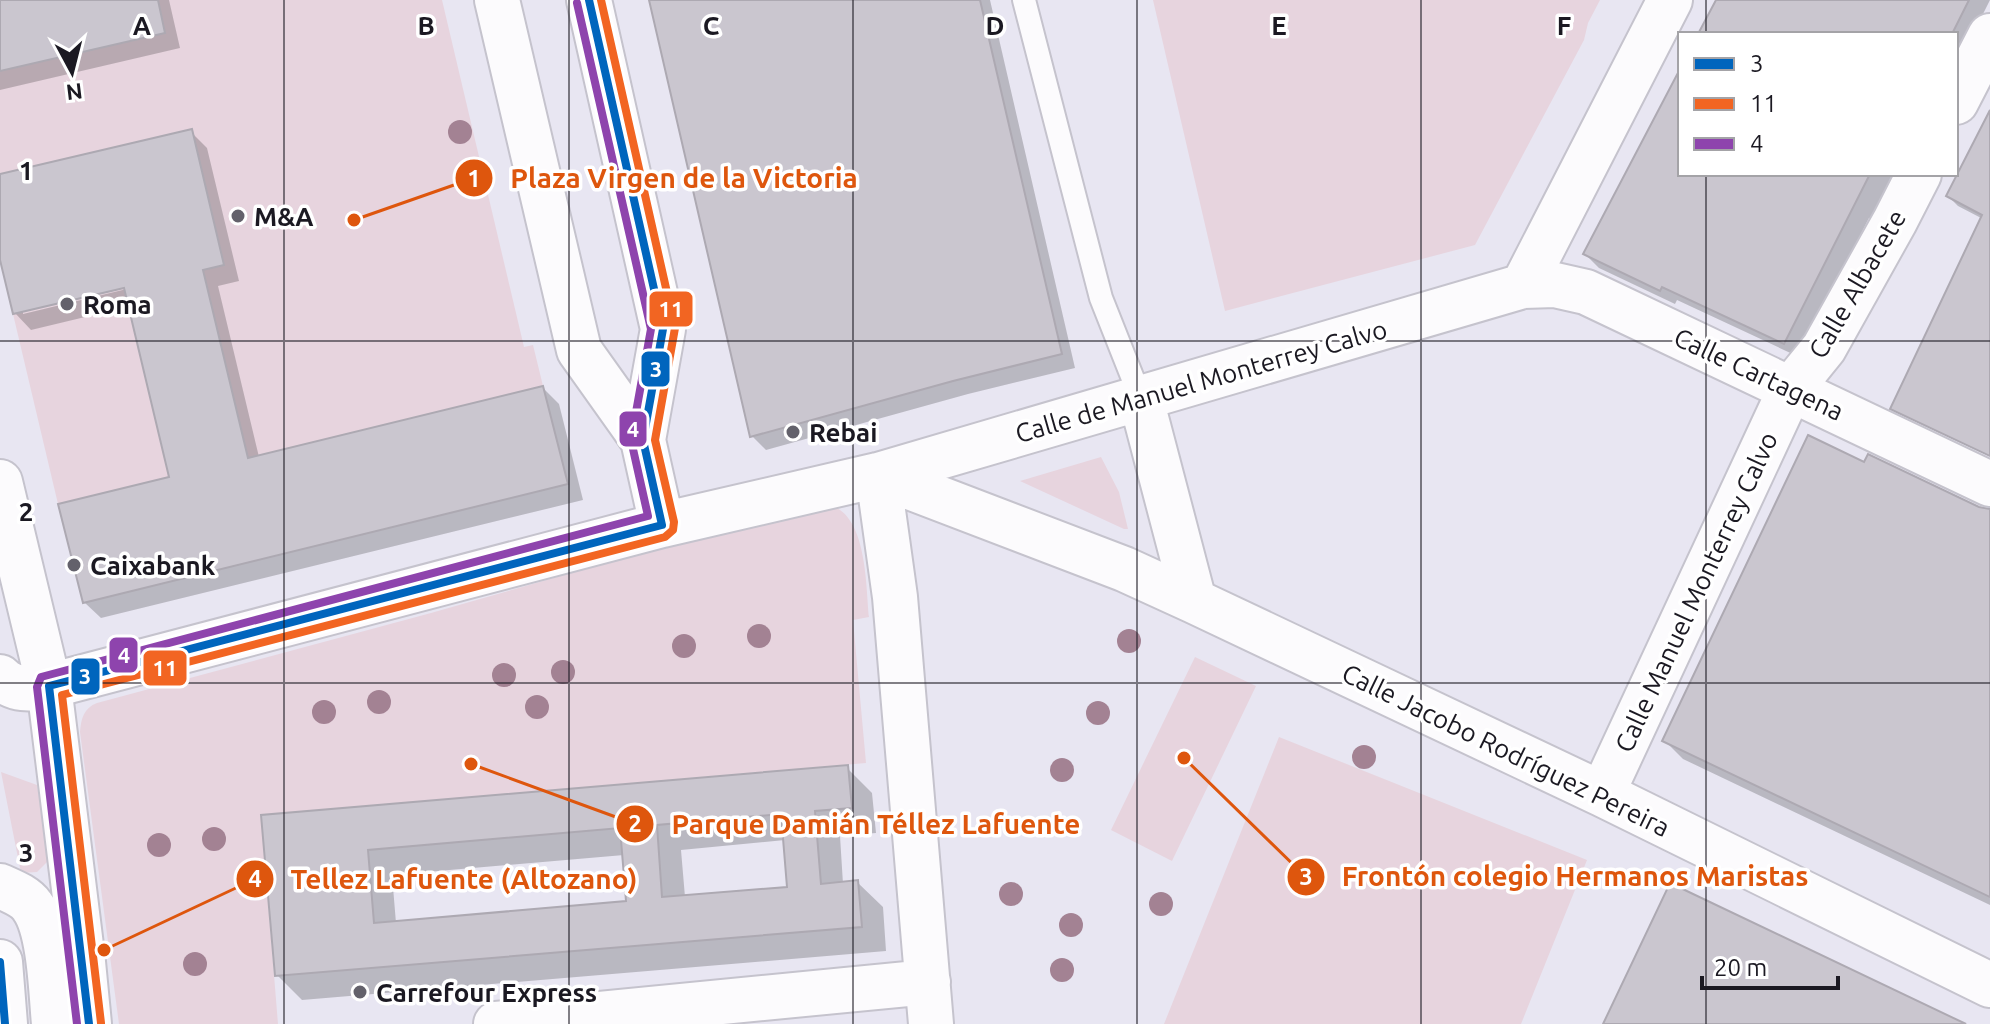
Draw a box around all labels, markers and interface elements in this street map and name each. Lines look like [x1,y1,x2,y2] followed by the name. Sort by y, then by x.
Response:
[133,11,152,40] text: A
[417,11,435,40] text: B
[703,11,720,40] text: C
[986,11,1004,40] text: D
[1271,11,1287,40] text: E
[1557,11,1571,40] text: F
[32,32,112,112] north arrow
[1678,32,1958,176] legend
[1750,50,1764,77] text: 3
[65,79,84,106] text: N
[1750,90,1777,117] text: 11
[1750,130,1764,157] text: 4
[454,152,874,204] callout: Plaza Virgen de la Victoria
[19,156,33,185] text: 1
[510,162,858,193] text: Plaza Virgen de la Victoria
[467,165,481,192] text: 1
[254,202,314,231] place label: M&A
[1803,205,1911,363] street label: Calle Albacete
[229,207,247,225] marker: M&A
[83,290,152,319] place label: Roma
[648,290,694,328] line badge: 11
[58,295,76,313] marker: Roma
[659,296,683,321] text: 11
[1012,314,1390,448] street label: Calle de Manuel Monterrey Calvo
[1670,322,1848,426] street label: Calle Cartagena
[640,350,671,388] line badge: 3
[650,356,662,381] text: 3
[618,410,648,448] line badge: 4
[627,416,639,441] text: 4
[809,418,877,447] place label: Rebai
[784,423,802,441] marker: Rebai
[1609,427,1783,757] street label: Calle Manuel Monterrey Calvo
[19,497,33,526] text: 2
[90,551,216,580] place label: Caixabank
[65,556,83,574] marker: Caixabank
[108,636,139,674] line badge: 4
[118,642,130,667] text: 4
[142,649,188,687] line badge: 11
[153,655,177,680] text: 11
[70,657,101,696] line badge: 3
[1337,658,1675,842] street label: Calle Jacobo Rodríguez Pereira
[79,663,91,688] text: 3
[615,798,1096,850] callout: Parque Damián Téllez Lafuente
[672,808,1080,839] text: Parque Damián Téllez Lafuente
[628,810,642,837] text: 2
[19,838,33,867] text: 3
[1286,851,1825,903] callout: Frontón colegio Hermanos Maristas
[235,853,654,905] callout: Tellez Lafuente (Altozano)
[1342,860,1808,891] text: Frontón colegio Hermanos Maristas
[290,863,638,895] text: Tellez Lafuente (Altozano)
[1299,863,1313,890] text: 3
[248,865,262,892] text: 4
[1702,940,1838,990] scale bar
[1714,954,1767,981] text: 20 m
[376,978,597,1007] place label: Carrefour Express
[351,983,369,1001] marker: Carrefour Express

